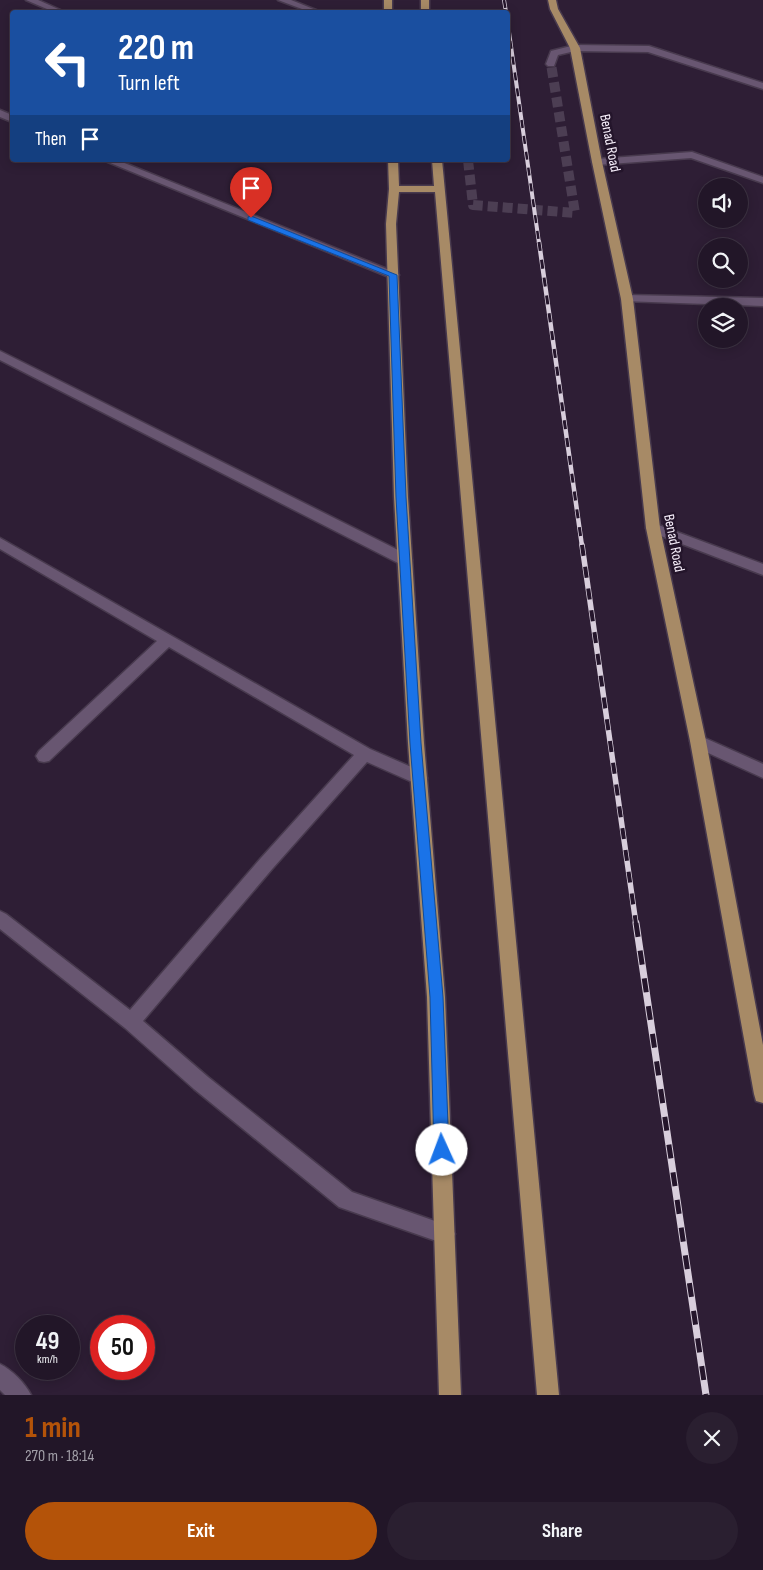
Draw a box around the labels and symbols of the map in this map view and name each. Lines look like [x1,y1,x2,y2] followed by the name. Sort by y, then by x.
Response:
[595,112,625,174] street label: Benad Road
[230,167,272,218] pin
[659,512,689,574] street label: Benad Road
[415,1123,467,1175] position arrow
[90,1315,155,1380] speed limit sign: 50

